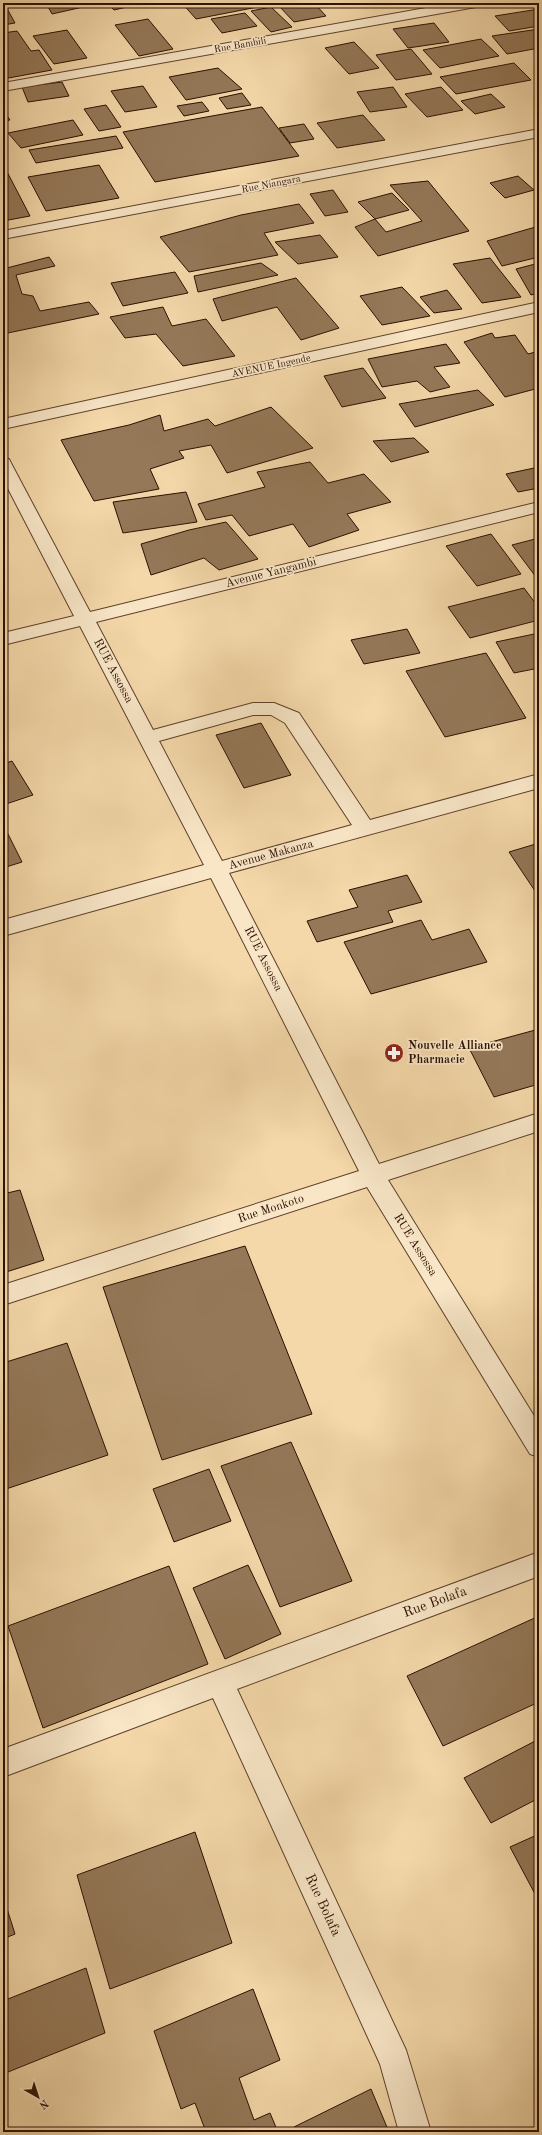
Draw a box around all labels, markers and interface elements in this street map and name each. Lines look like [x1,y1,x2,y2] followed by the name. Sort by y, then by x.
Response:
[213,35,267,55] street label: Rue Bambili
[241,173,301,195] street label: Rue Niangara
[231,353,312,379] street label: AVENUE Ingende
[224,556,318,590] street label: Avenue Yangambi
[91,637,135,705] street label: RUE Assossa
[227,838,315,872] street label: Avenue Makanza
[242,925,285,993] street label: RUE Assossa
[408,1040,502,1066] place label: Nouvelle Alliance Pharmacie
[383,1042,405,1064] pharmacy icon: Nouvelle Alliance Pharmacie
[236,1193,306,1225] street label: Rue Monkoto
[391,1212,439,1278] street label: RUE Assossa
[401,1584,469,1620] street label: Rue Bolafa
[303,1872,343,1938] street label: Rue Bolafa
[18,2077,58,2117] north arrow
[36,2097,50,2111] text: N

